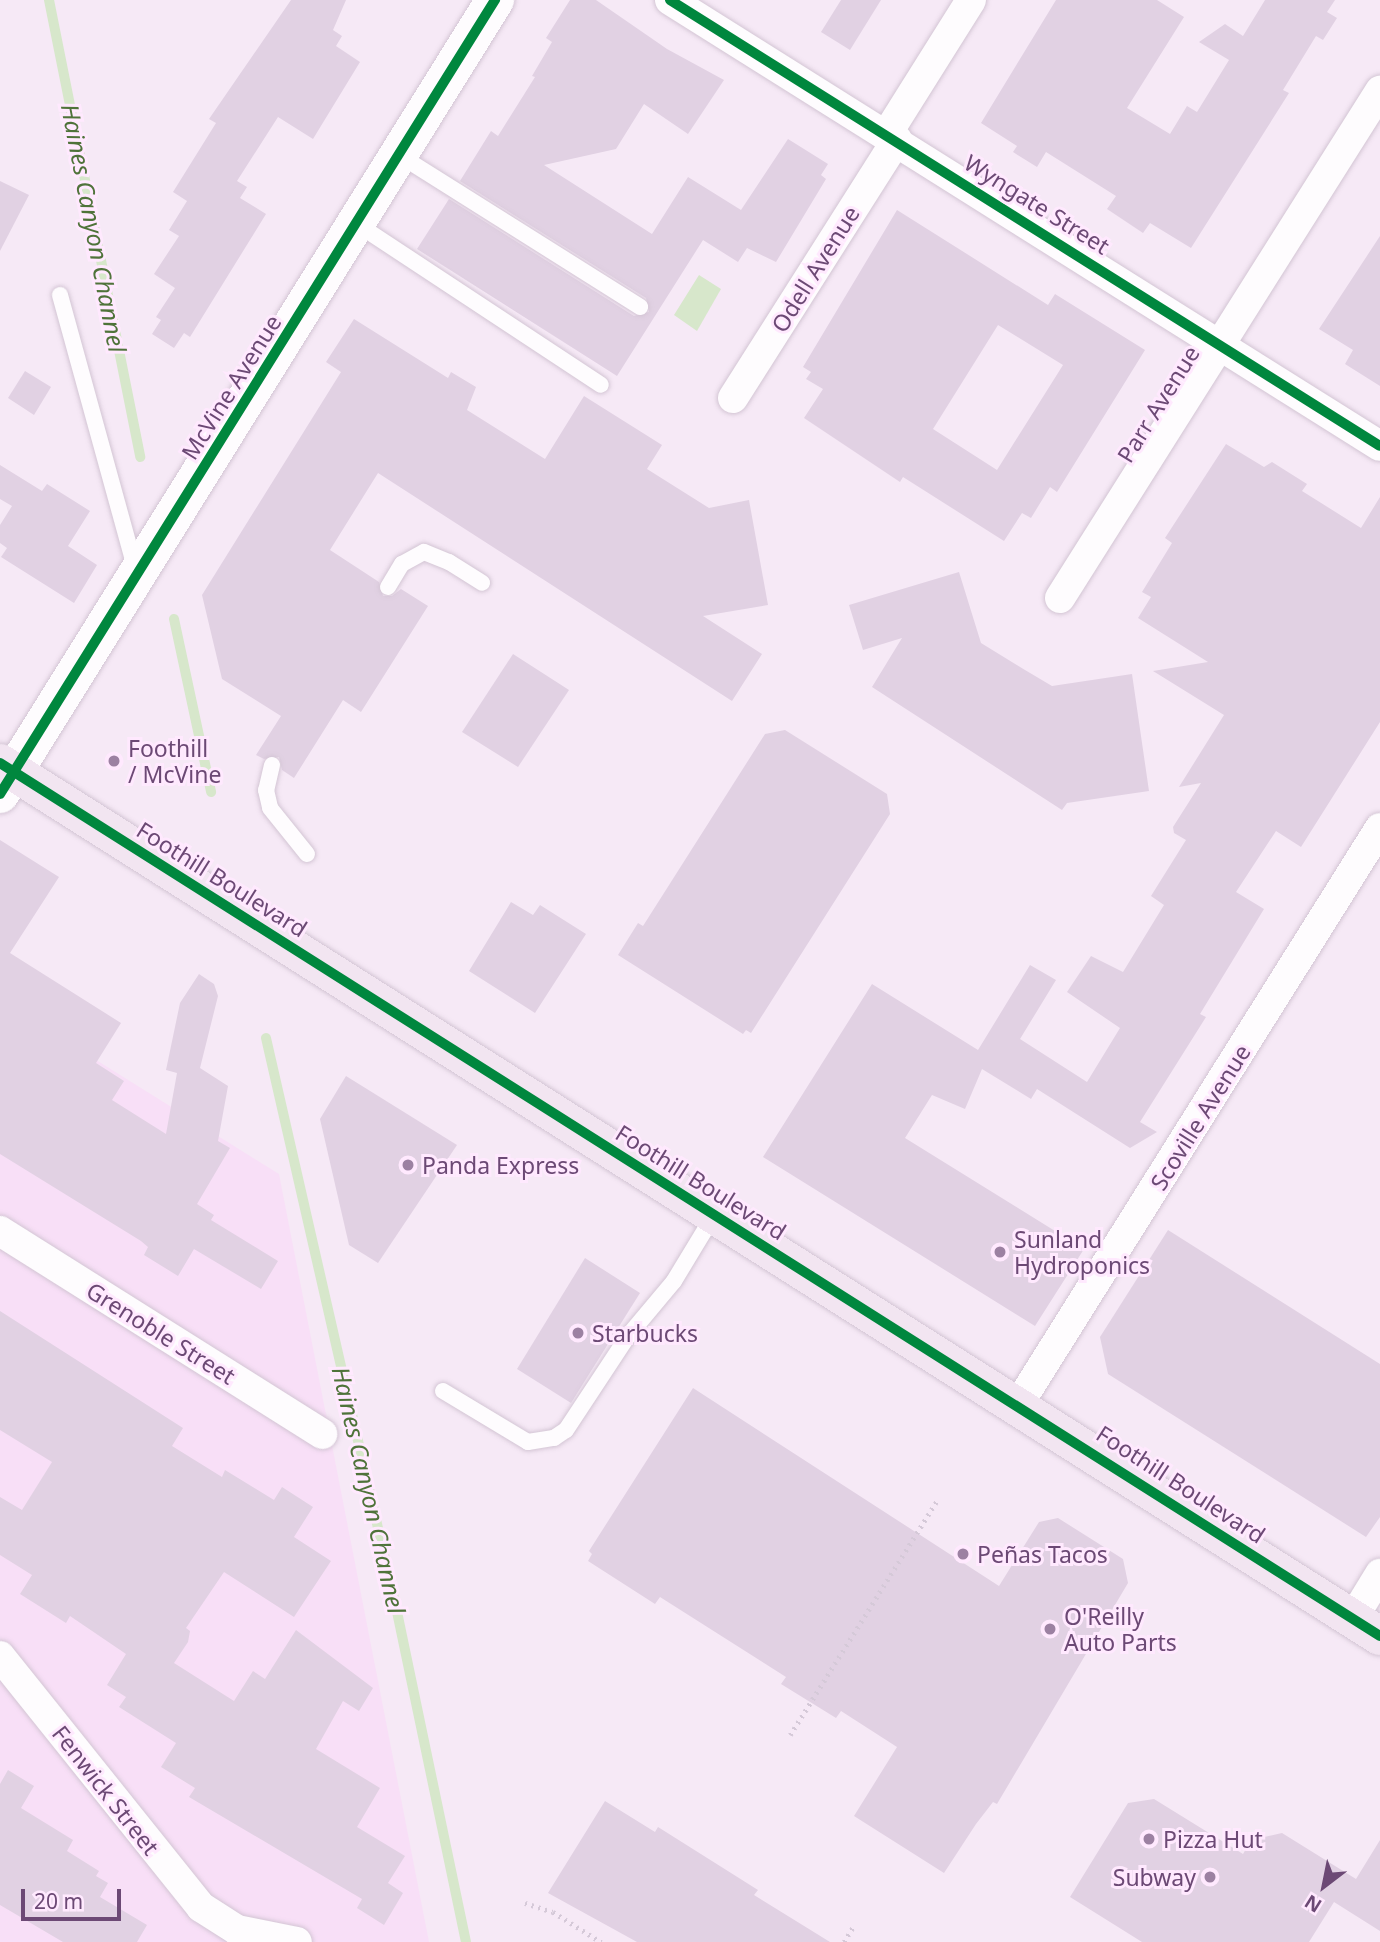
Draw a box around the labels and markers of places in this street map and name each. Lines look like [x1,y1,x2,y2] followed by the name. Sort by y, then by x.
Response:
[128,734,221,788] place label: Foothill / McVine
[106,753,122,769] marker: Foothill / McVine
[422,1151,579,1179] place label: Panda Express
[400,1157,416,1173] marker: Panda Express
[1014,1225,1150,1279] place label: Sunland Hydroponics
[992,1244,1008,1260] marker: Sunland Hydroponics
[592,1319,698,1347] place label: Starbucks
[570,1325,586,1341] marker: Starbucks
[977,1540,1108,1568] place label: Peñas Tacos
[955,1546,971,1562] marker: Peñas Tacos
[1064,1602,1177,1656] place label: O'Reilly Auto Parts
[1042,1621,1058,1637] marker: O'Reilly Auto Parts
[1163,1825,1263,1853] place label: Pizza Hut
[1141,1831,1157,1847] marker: Pizza Hut
[1113,1863,1196,1891] place label: Subway
[1202,1869,1218,1885] marker: Subway

